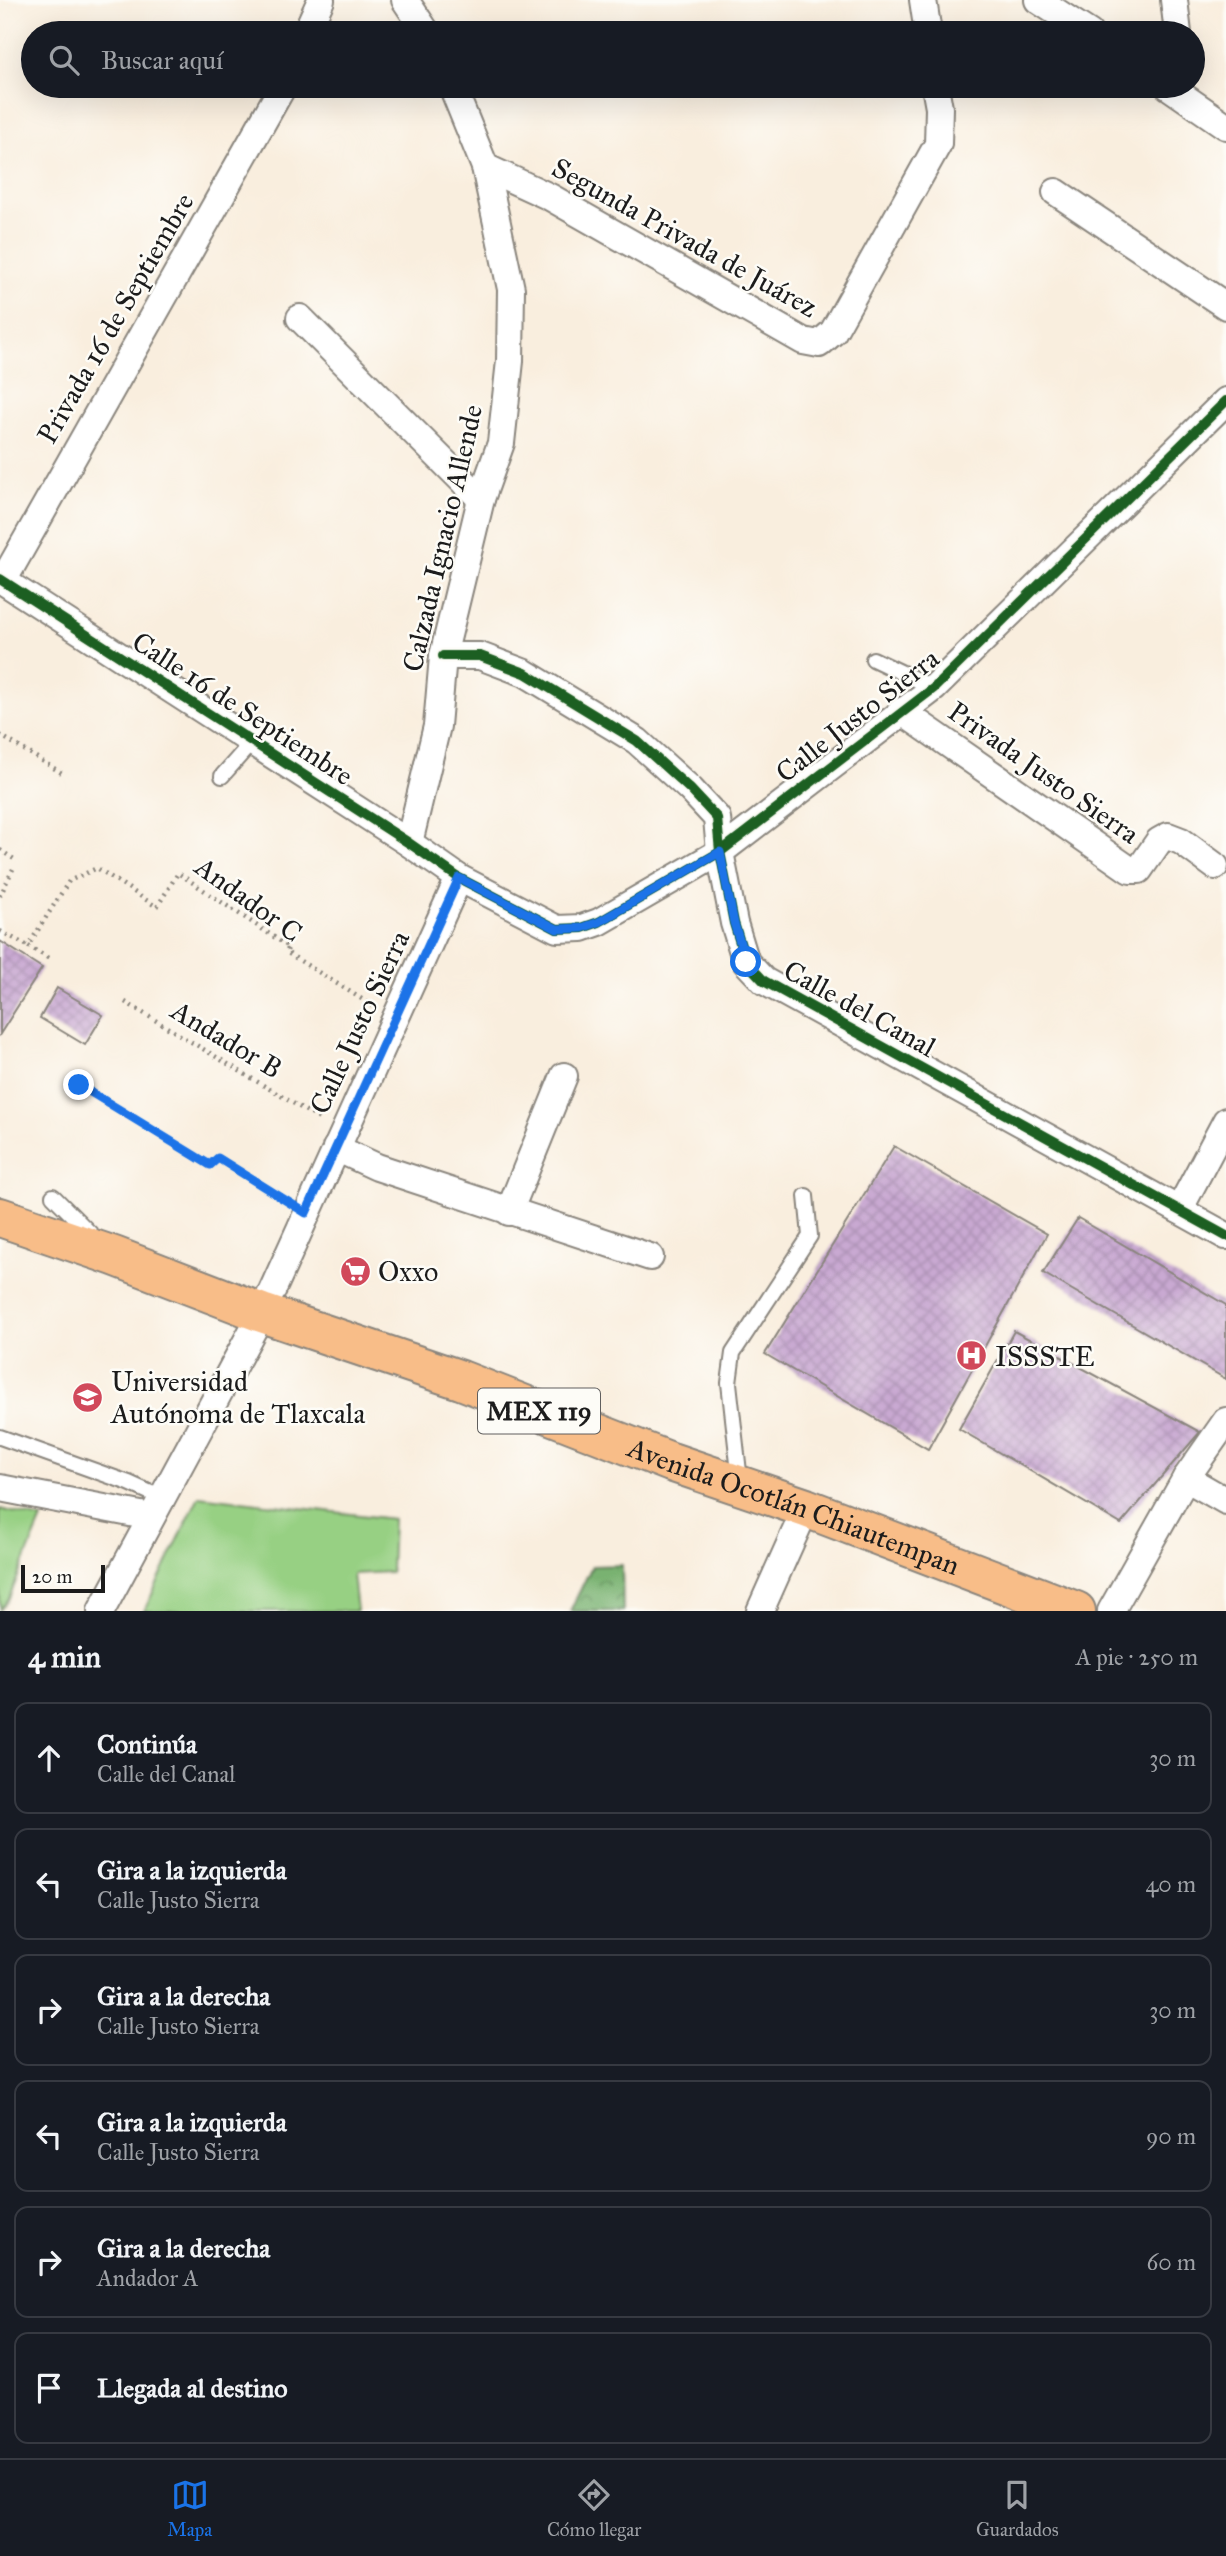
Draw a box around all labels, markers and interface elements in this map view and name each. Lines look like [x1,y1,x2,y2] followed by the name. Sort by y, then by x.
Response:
[21,21,1205,98] search box
[45,41,83,79] icon: search
[101,44,223,76] text: Buscar aquí
[546,150,824,325] street label: Segunda Privada de Juárez
[29,187,202,450] street label: Privada 16 de Septiembre
[395,401,490,675] street label: Calzada Ignacio Allende
[126,624,360,793] street label: Calle 16 de Septiembre
[769,641,946,790] street label: Calle Justo Sierra
[941,694,1146,851] street label: Privada Justo Sierra
[188,848,309,950] street label: Andador C
[302,925,417,1119] street label: Calle Justo Sierra
[730,946,761,977] route start
[778,952,942,1065] street label: Calle del Canal
[164,992,289,1086] street label: Andador B
[63,1069,94,1100] route end
[338,1254,372,1288] supermarket icon: Oxxo
[378,1254,438,1289] place label: Oxxo
[955,1339,989,1373] hospital icon: ISSSTE
[995,1339,1095,1374] place label: ISSSTE
[110,1364,365,1431] place label: Universidad Autónoma de Tlaxcala
[71,1380,105,1414] school or university icon: Universidad Autónoma de Tlaxcala
[478,1388,600,1434] road number: MEX 119
[622,1430,964,1583] street label: Avenida Ocotlán Chiautempan
[21,1562,105,1594] scale bar
[32,1565,73,1588] text: 20 m
[28,1639,101,1675] text: 4 min
[1076,1643,1198,1671] text: A pie · 250 m
[97,1728,197,1760] text: Continúa
[30,1739,68,1777] icon: ahead
[1149,1744,1196,1772] text: 30 m
[97,1760,235,1788] text: Calle del Canal
[97,1854,287,1886] text: Gira a la izquierda
[30,1865,68,1903] icon: left
[1146,1870,1196,1898] text: 40 m
[97,1886,260,1914] text: Calle Justo Sierra
[97,1980,270,2012] text: Gira a la derecha
[30,1991,68,2029] icon: right
[1149,1996,1196,2024] text: 30 m
[97,2012,260,2040] text: Calle Justo Sierra
[97,2106,287,2138] text: Gira a la izquierda
[30,2117,68,2155] icon: left
[1146,2122,1196,2150] text: 90 m
[97,2138,260,2166] text: Calle Justo Sierra
[97,2232,270,2264] text: Gira a la derecha
[30,2243,68,2281] icon: right
[1147,2248,1196,2276] text: 60 m
[97,2264,199,2292] text: Andador A
[30,2369,68,2407] icon: arrive
[97,2372,288,2404] text: Llegada al destino
[167,2476,212,2541] tab: Mapa
[547,2476,641,2541] tab: Cómo llegar
[976,2476,1059,2541] tab: Guardados

